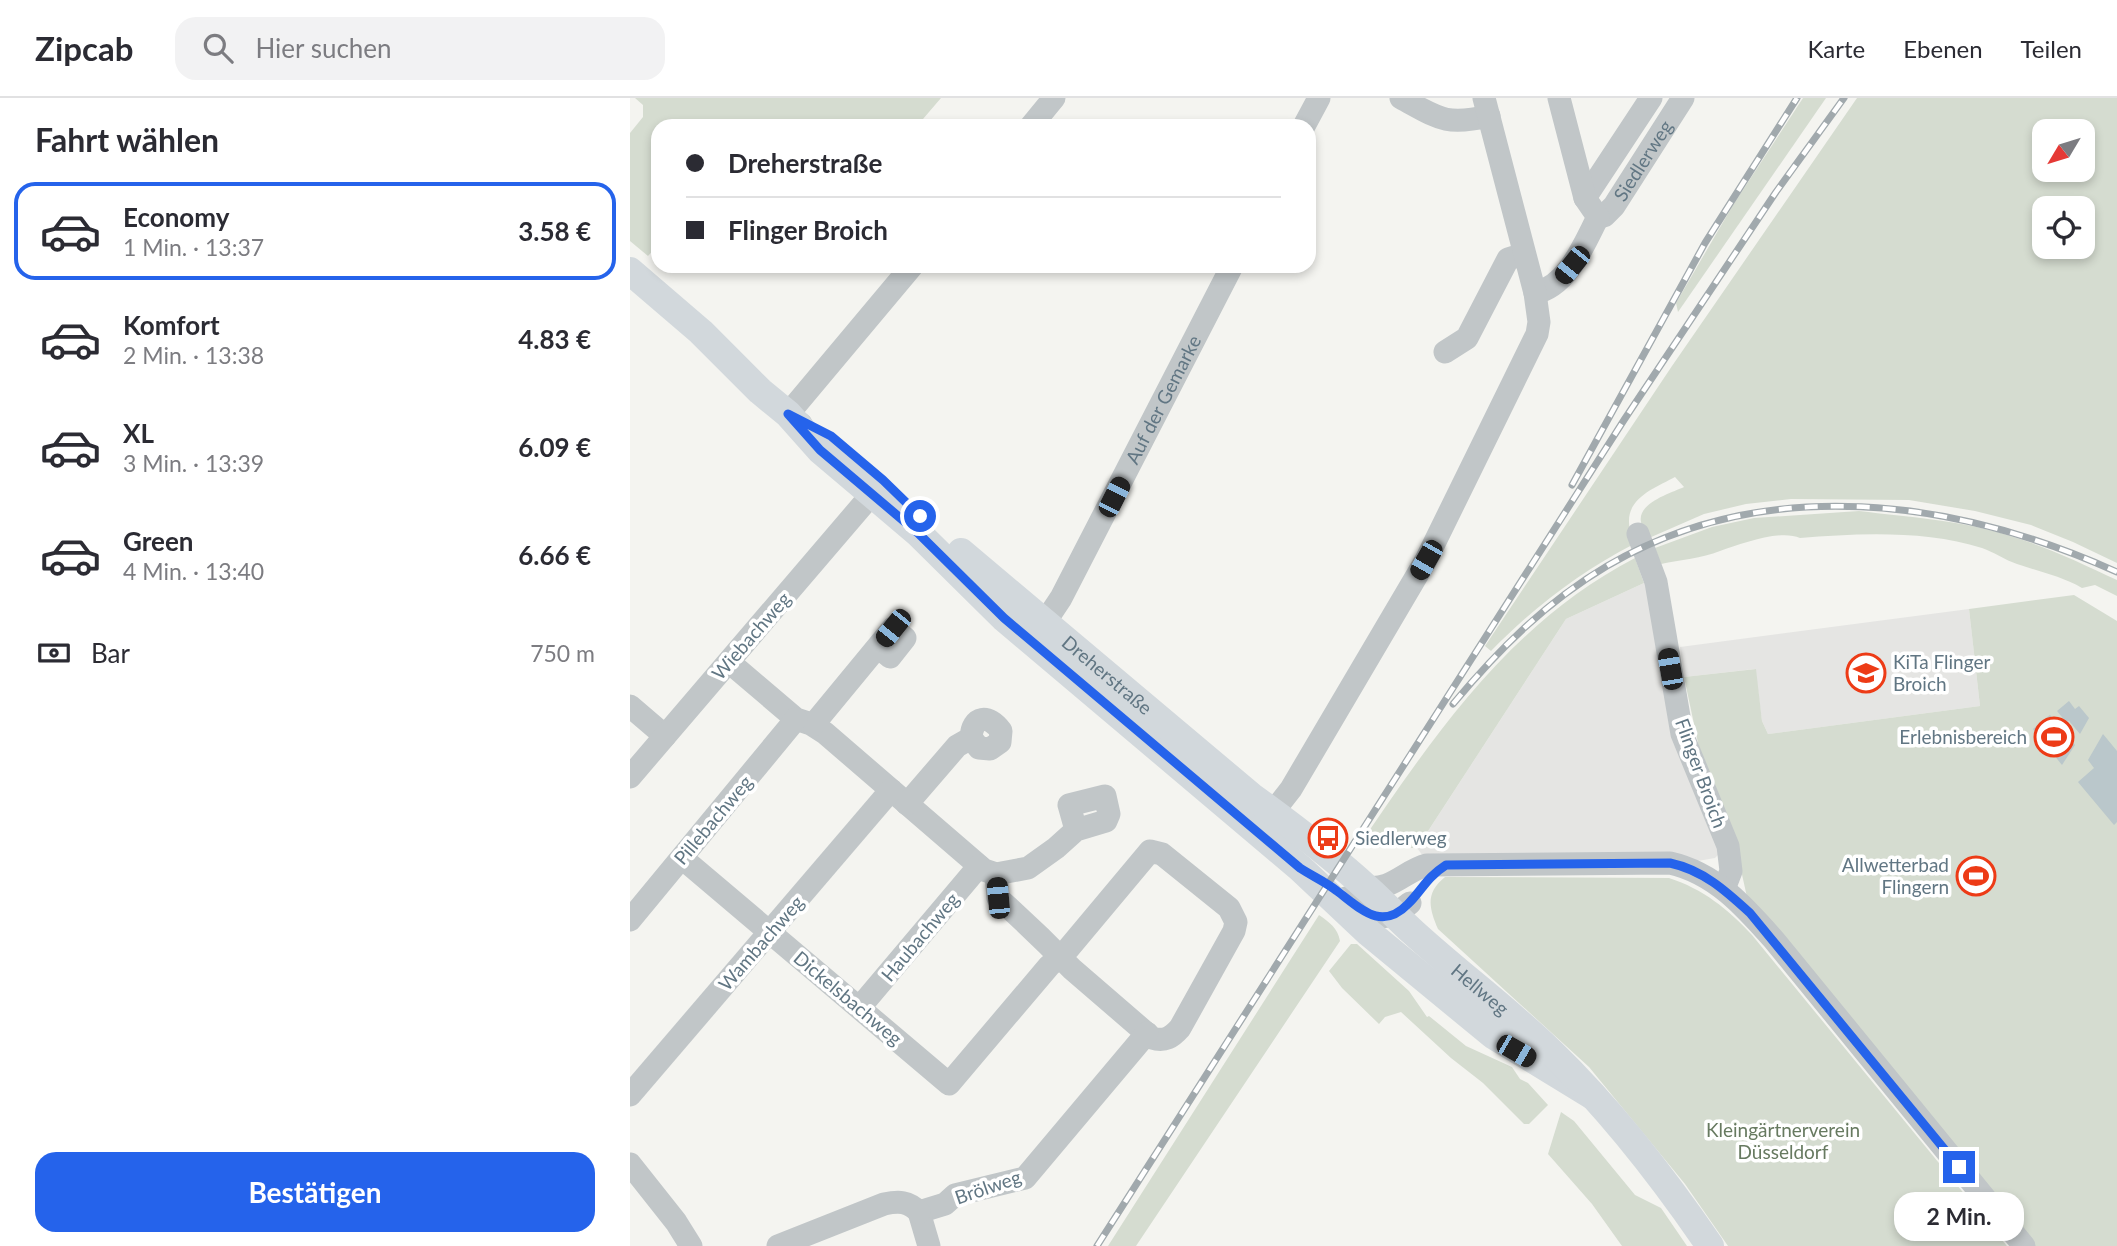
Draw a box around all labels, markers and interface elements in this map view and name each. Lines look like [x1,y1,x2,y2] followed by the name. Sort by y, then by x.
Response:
[175,17,665,80] search box
[35,28,133,68] text: Zipcab
[199,29,237,67] icon: search
[255,32,392,64] text: Hier suchen
[1808,34,1865,63] text: Karte
[1903,34,1983,63] text: Ebenen
[2021,34,2082,63] text: Teilen
[1608,116,1677,205] street label: Siedlerweg
[2032,119,2095,182] north arrow
[2032,119,2095,259] map controls
[35,120,219,159] text: Fahrt wählen
[728,147,882,179] text: Dreherstraße
[2032,196,2095,259] button: locate
[39,200,102,263] icon: car
[123,201,229,233] text: Economy
[728,214,888,246] text: Flinger Broich
[518,215,591,247] text: 3.58 €
[123,233,264,261] text: 1 Min. · 13:37
[1551,242,1594,288] car
[39,308,102,371] icon: car
[123,309,220,341] text: Komfort
[518,323,591,355] text: 4.83 €
[1120,331,1205,468] street label: Auf der Gemarke
[123,341,264,369] text: 2 Min. · 13:38
[39,416,102,479] icon: car
[123,417,154,449] text: XL
[518,431,591,463] text: 6.09 €
[123,449,264,477] text: 3 Min. · 13:39
[1096,474,1133,520] car
[904,500,936,532] route start
[39,524,102,587] icon: car
[123,525,193,557] text: Green
[1407,537,1446,583] car
[518,539,591,571] text: 6.66 €
[123,557,264,585] text: 4 Min. · 13:40
[706,587,795,684] street label: Wiebachweg
[872,605,915,651] car
[1058,630,1157,719] street label: Dreherstraße
[35,634,73,672] icon: cash
[91,637,130,669] text: Bar
[530,639,595,667] text: 750 m
[1657,646,1684,692] car
[1893,650,1990,695] place label: KiTa Flinger Broich
[1845,652,1887,694] school or university icon: KiTa Flinger Broich
[1671,715,1732,831] street label: Flinger Broich
[2033,716,2075,758] sports icon: Erlebnisbereich
[1899,725,2027,748] place label: Erlebnisbereich
[669,770,757,869] street label: Pillebachweg
[1307,817,1349,859] bus stop icon: Siedlerweg
[1355,826,1447,849] place label: Siedlerweg
[1842,853,1949,898] place label: Allwetterbad Flingern
[1955,855,1997,897] sports icon: Allwetterbad Flingern
[986,876,1011,920] car
[876,888,963,986] street label: Haubachweg
[713,890,808,995] street label: Wambachweg
[790,946,907,1050] street label: Dickelsbachweg
[1447,958,1514,1020] street label: Hellweg
[1493,1031,1540,1071] car
[1706,1118,1860,1163] park label: Kleingärtnerverein Düsseldorf
[1943,1151,1975,1183] route end
[35,1152,595,1232] button: Bestätigen
[952,1164,1024,1209] street label: Brölweg
[1894,1192,2024,1240] callout: 2 Min.
[1927,1202,1991,1230] text: 2 Min.

